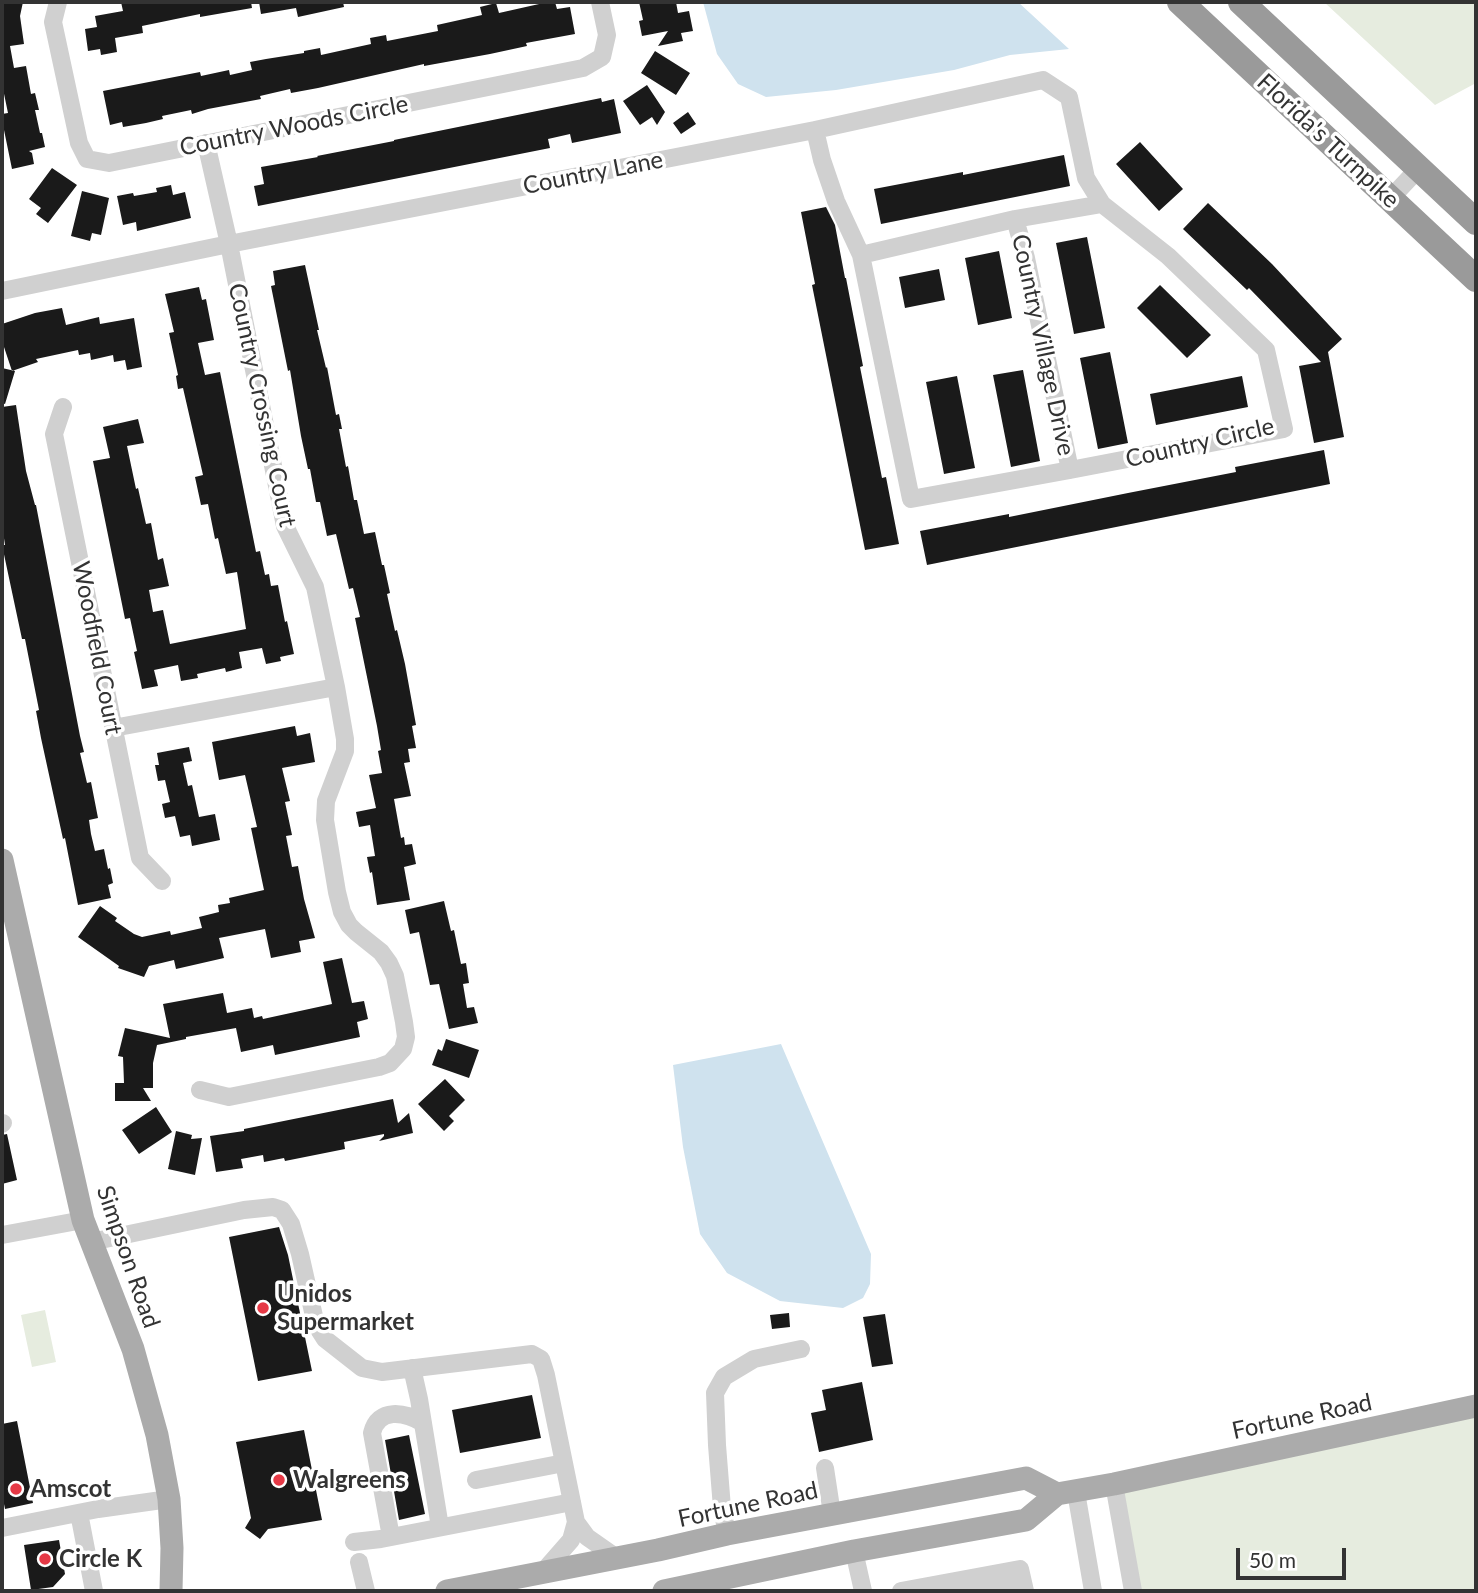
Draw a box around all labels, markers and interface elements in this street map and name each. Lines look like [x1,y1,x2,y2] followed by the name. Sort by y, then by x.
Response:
[1251,68,1405,214] street label: Florida's Turnpike
[177,90,411,162] street label: Country Woods Circle
[520,145,666,201] street label: Country Lane
[1005,232,1081,458] street label: Country Village Drive
[222,281,302,529] street label: Country Crossing Court
[1123,412,1277,474] street label: Country Circle
[66,559,128,737] street label: Woodfield Court
[90,1182,166,1332] street label: Simpson Road
[277,1280,414,1336] place label: Unidos Supermarket
[255,1300,271,1316] marker: Unidos Supermarket
[1229,1388,1375,1446] street label: Fortune Road
[293,1466,406,1494] place label: Walgreens
[271,1472,287,1488] marker: Walgreens
[30,1475,111,1503] place label: Amscot
[675,1476,821,1534] street label: Fortune Road
[8,1481,24,1497] marker: Amscot
[1240,1534,1350,1578] scale bar
[59,1545,142,1573] place label: Circle K
[1249,1547,1296,1572] text: 50 m
[37,1551,53,1567] marker: Circle K

